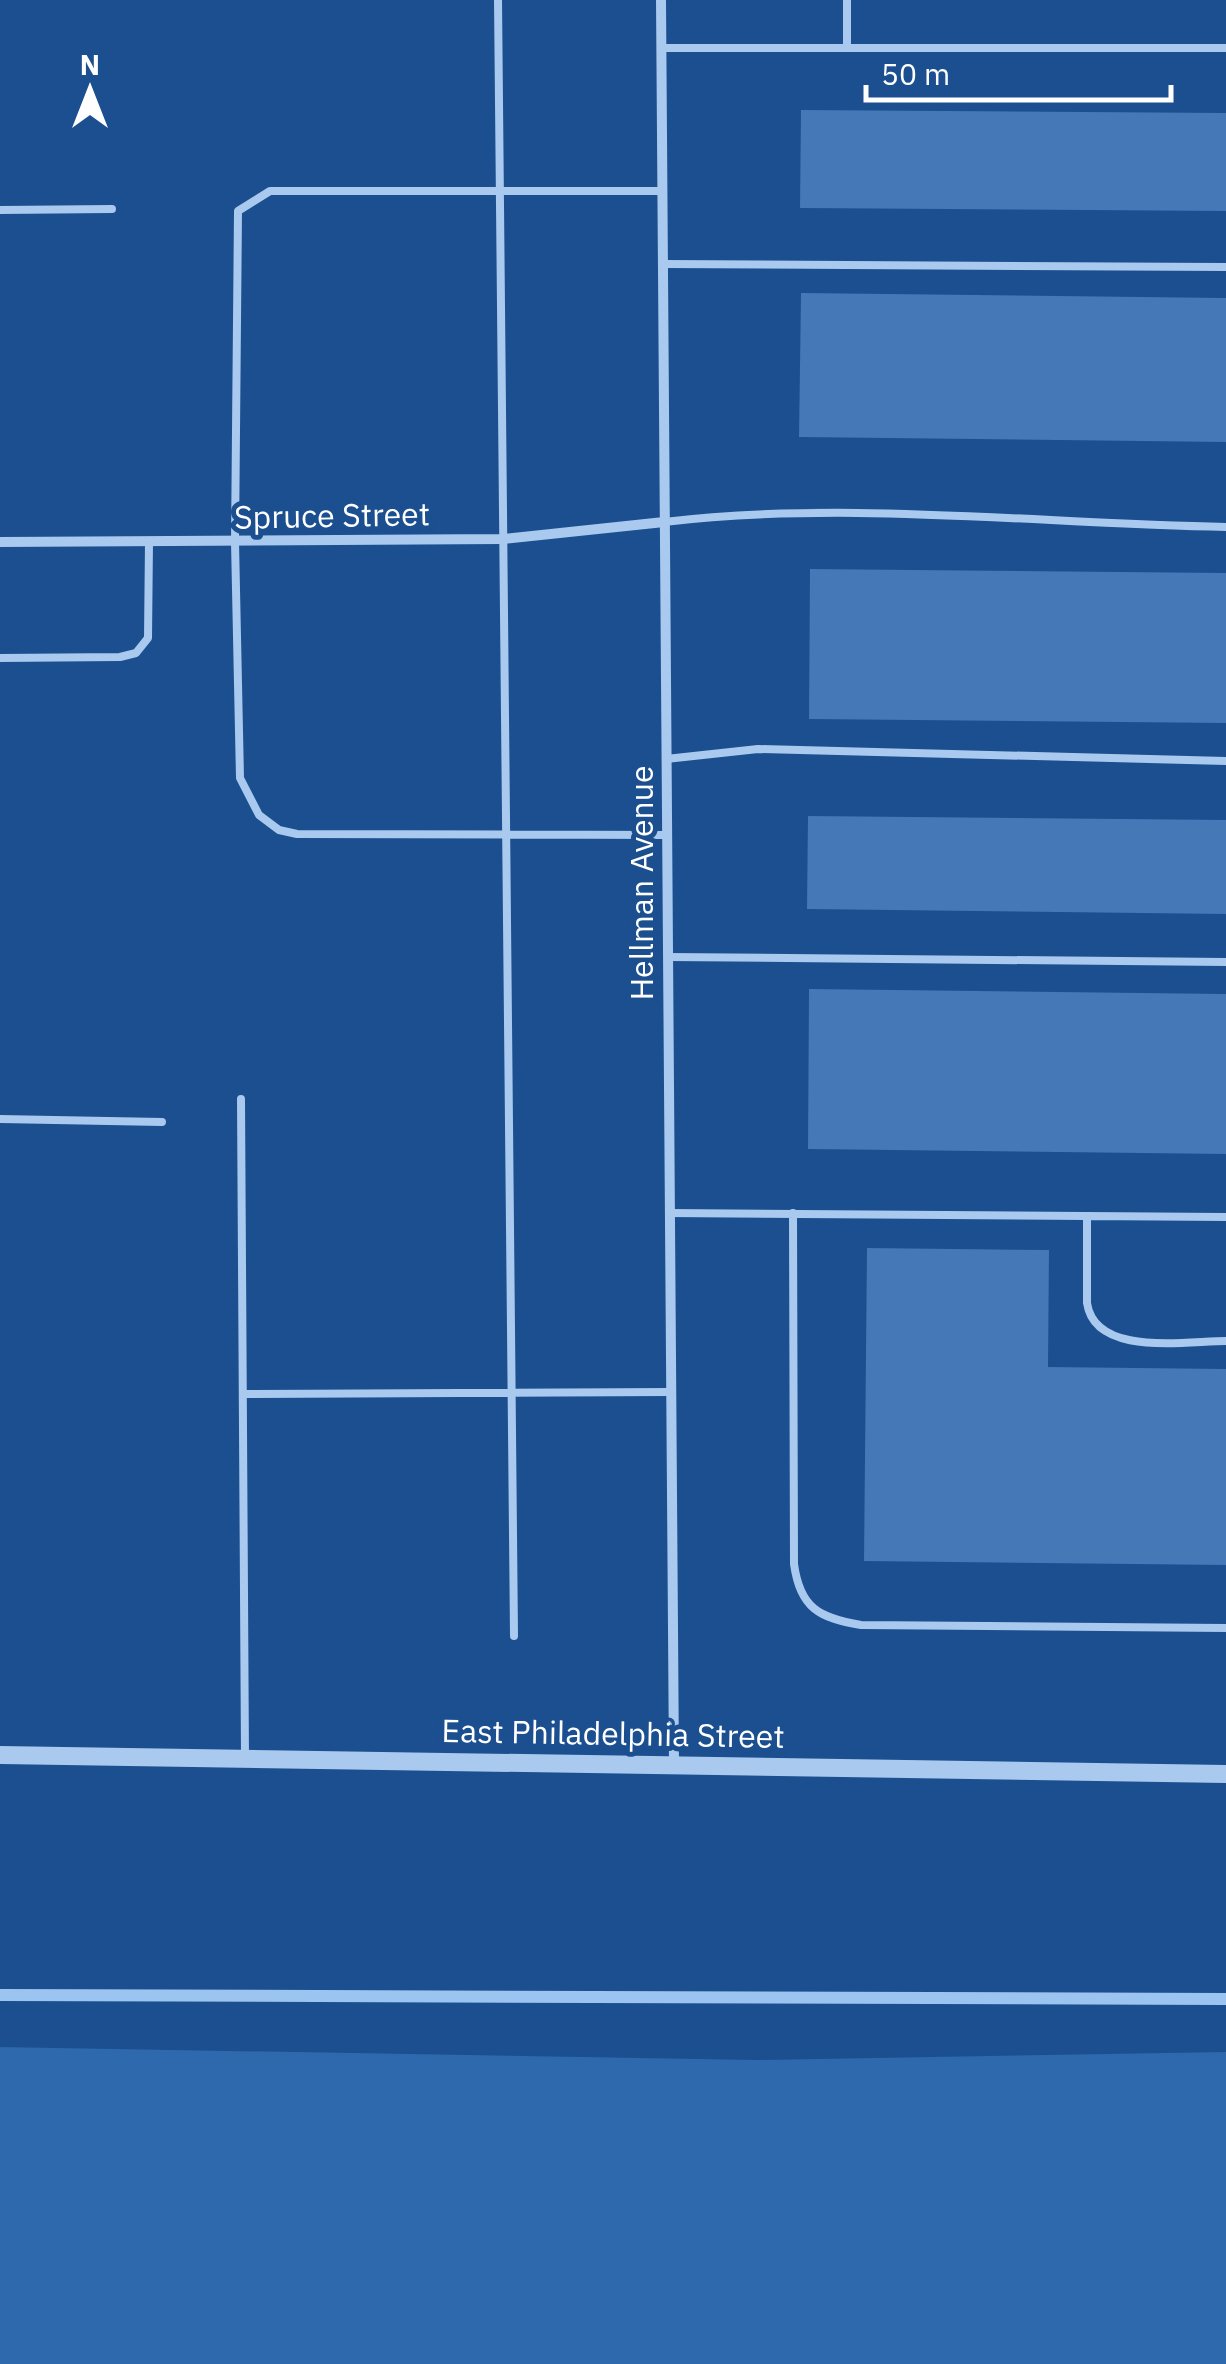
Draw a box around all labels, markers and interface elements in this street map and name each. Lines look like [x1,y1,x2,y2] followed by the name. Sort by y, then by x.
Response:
[40,40,140,140] north arrow
[866,40,1171,102] scale bar
[80,46,100,83] text: N
[881,54,950,93] text: 50 m
[234,492,430,538] street label: Spruce Street
[620,765,662,1001] street label: Hellman Avenue
[441,1709,785,1757] street label: East Philadelphia Street

